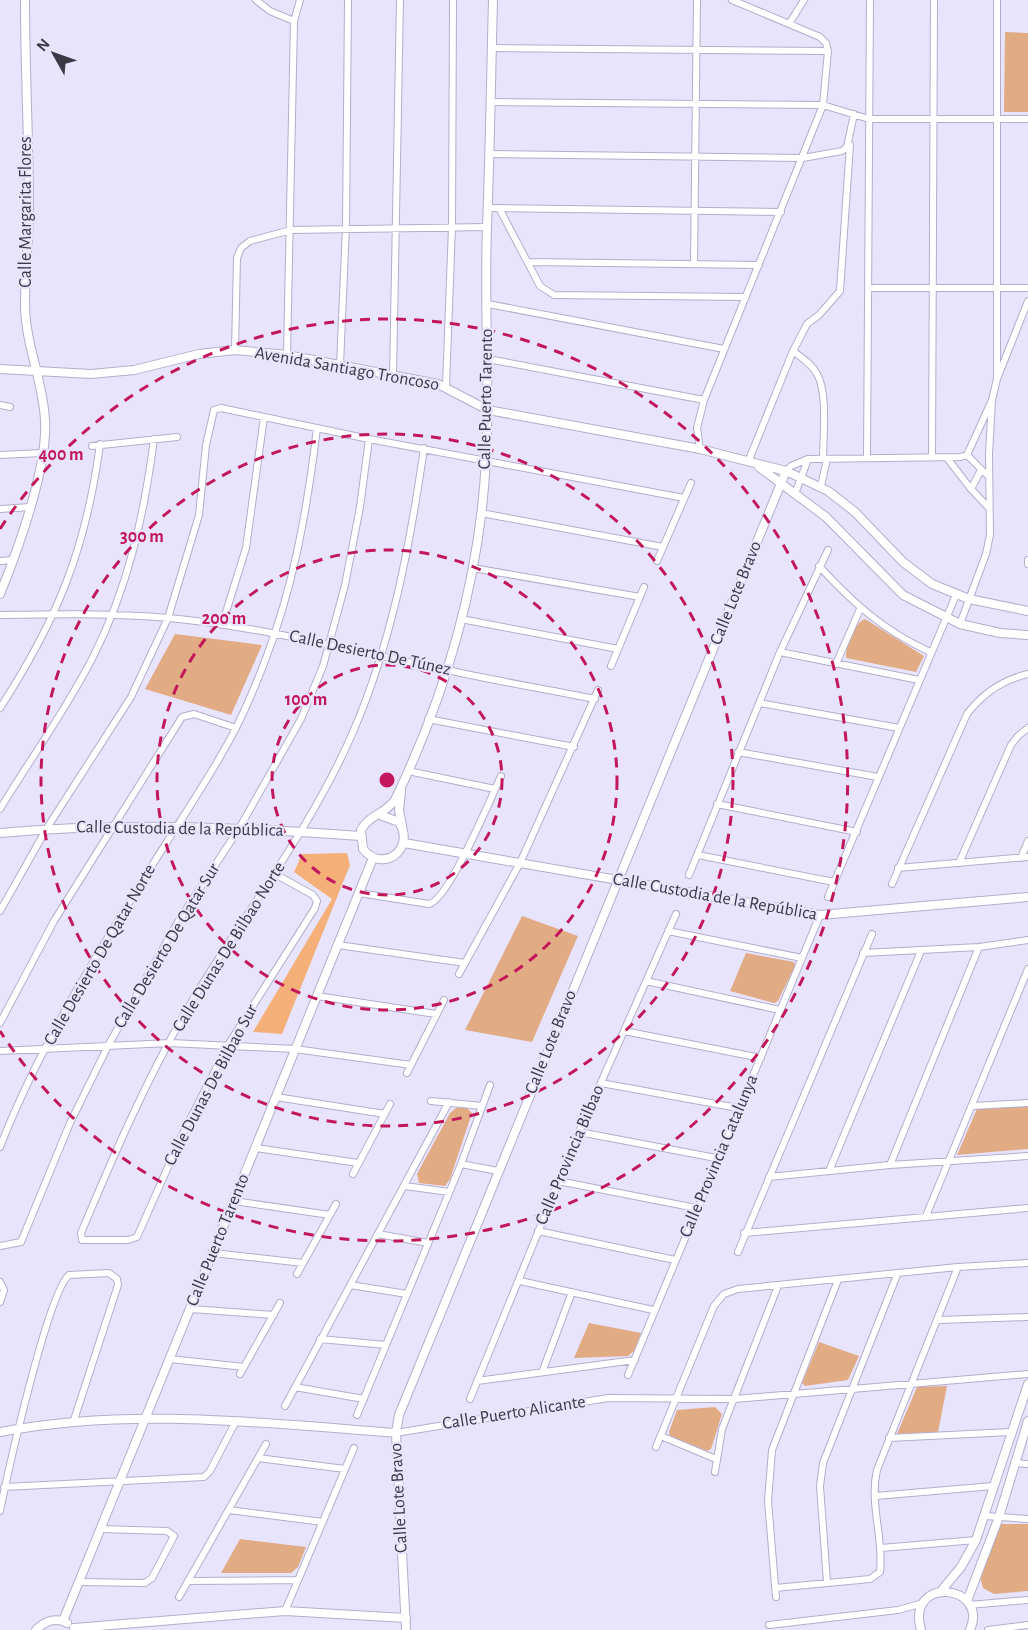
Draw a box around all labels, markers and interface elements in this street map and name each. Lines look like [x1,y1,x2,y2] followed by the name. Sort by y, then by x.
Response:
[24,24,84,84] north arrow
[34,36,53,54] text: N
[17,136,35,288] street label: Calle Margarita Flores
[476,328,496,470] street label: Calle Puerto Tarento
[253,344,441,394] street label: Avenida Santiago Troncoso
[38,446,84,464] text: 400 m
[120,528,164,546] text: 300 m
[707,538,765,647] street label: Calle Lote Bravo
[202,610,246,628] text: 200 m
[288,627,452,679] street label: Calle Desierto De Túnez
[285,691,327,709] text: 100 m
[377,770,397,790] centre of rings
[76,818,284,840] street label: Calle Custodia de la República
[169,859,289,1035] street label: Calle Dunas De Bilbao Norte
[111,860,223,1032] street label: Calle Desierto De Qatar Sur
[41,861,159,1049] street label: Calle Desierto De Qatar Norte
[611,870,819,924] street label: Calle Custodia de la República
[522,987,580,1096] street label: Calle Lote Bravo
[161,1001,261,1169] street label: Calle Dunas De Bilbao Sur
[677,1072,761,1240] street label: Calle Provincia Catalunya
[532,1082,608,1228] street label: Calle Provincia Bilbao
[183,1171,253,1309] street label: Calle Puerto Tarento
[441,1393,587,1433] street label: Calle Puerto Alicante
[387,1442,411,1553] street label: Calle Lote Bravo

